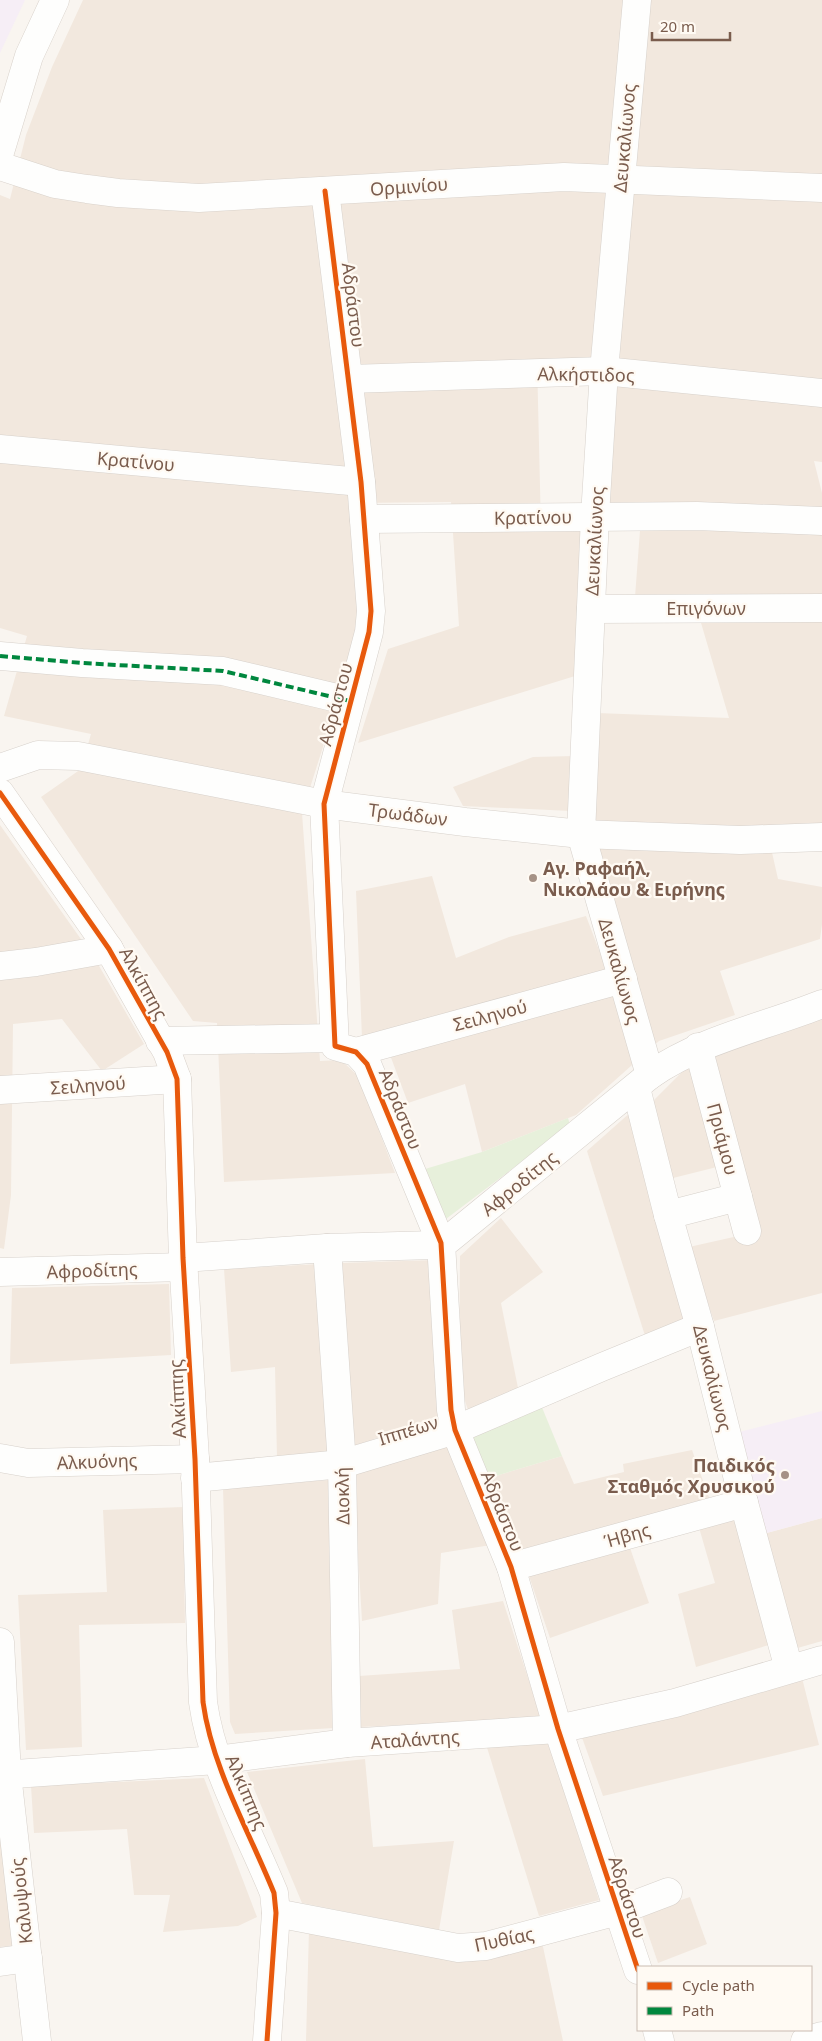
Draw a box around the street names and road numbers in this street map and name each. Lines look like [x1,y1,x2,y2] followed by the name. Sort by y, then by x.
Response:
[607,82,641,193] street label: Δευκαλίωνος
[369,171,449,201] street label: Ορμινίου
[337,261,371,349] street label: Αδράστου
[537,361,635,387] street label: Αλκήστιδος
[96,446,176,476] street label: Κρατίνου
[579,486,609,596] street label: Δευκαλίωνος
[494,504,572,530] street label: Κρατίνου
[666,596,746,620] street label: Επιγόνων
[312,660,358,748] street label: Αδράστου
[367,797,449,831] street label: Τρωάδων
[593,915,647,1027] street label: Δευκαλίωνος
[114,943,174,1024] street label: Αλκίππης
[450,994,530,1036] street label: Σειληνού
[374,1065,428,1153] street label: Αδράστου
[49,1070,127,1100] street label: Σειληνού
[702,1100,744,1178] street label: Πριάμου
[476,1145,562,1221] street label: Αφροδίτης
[46,1256,138,1284] street label: Αφροδίτης
[688,1322,738,1434] street label: Δευκαλίωνος
[163,1359,191,1439] street label: Αλκίππης
[375,1410,441,1450] street label: Ιππέων
[56,1448,138,1474] street label: Αλκυόνης
[329,1467,355,1525] street label: Διοκλή
[476,1467,530,1555] street label: Αδράστου
[601,1517,653,1553] street label: Ήβης
[370,1724,461,1754] street label: Αταλάντης
[220,1751,274,1833] street label: Αλκίππης
[603,1853,653,1941] street label: Αδράστου
[5,1857,37,1945] street label: Καλυψούς
[472,1921,536,1957] street label: Πυθίας

